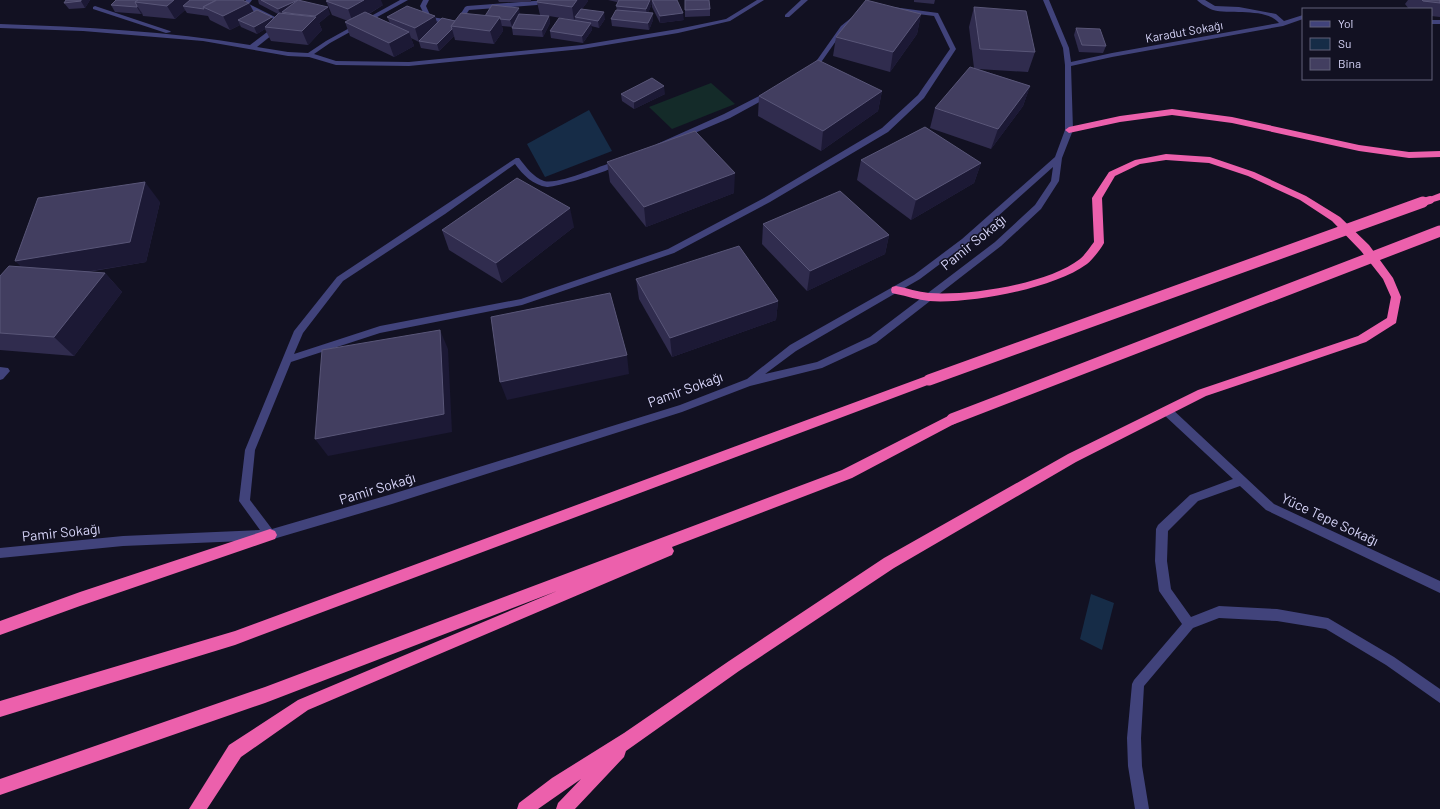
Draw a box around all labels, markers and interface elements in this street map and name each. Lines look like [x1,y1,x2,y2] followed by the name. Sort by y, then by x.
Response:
[1302,8,1432,80] legend
[1338,16,1353,30] text: Yol
[1144,17,1224,45] street label: Karadut Sokağı
[1338,36,1351,50] text: Su
[1338,56,1361,70] text: Bina
[937,211,1009,273] street label: Pamir Sokağı
[645,368,725,410] street label: Pamir Sokağı
[337,468,417,508] street label: Pamir Sokağı
[1279,489,1381,549] street label: Yüce Tepe Sokağı
[21,519,101,545] street label: Pamir Sokağı

